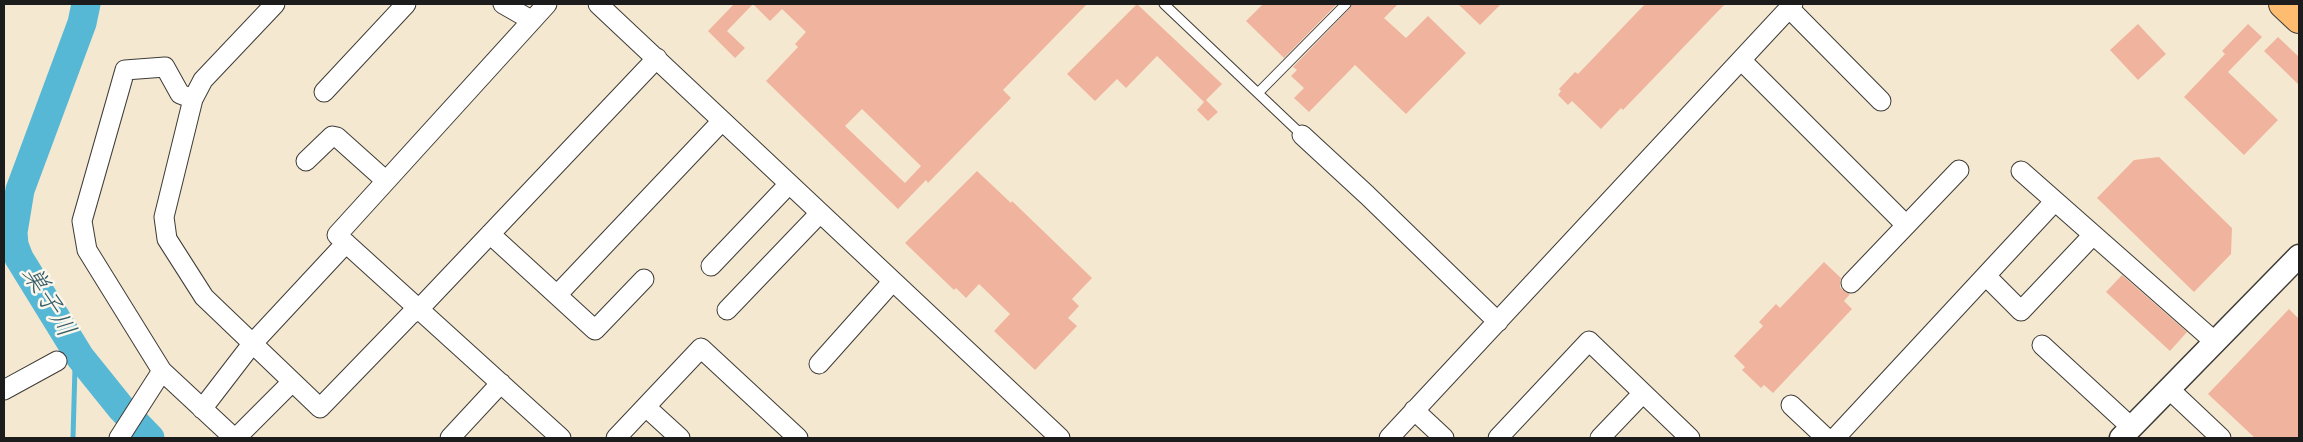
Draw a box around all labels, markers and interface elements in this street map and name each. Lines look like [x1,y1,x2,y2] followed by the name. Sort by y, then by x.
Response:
[15,261,81,343] water label: 巣子川

